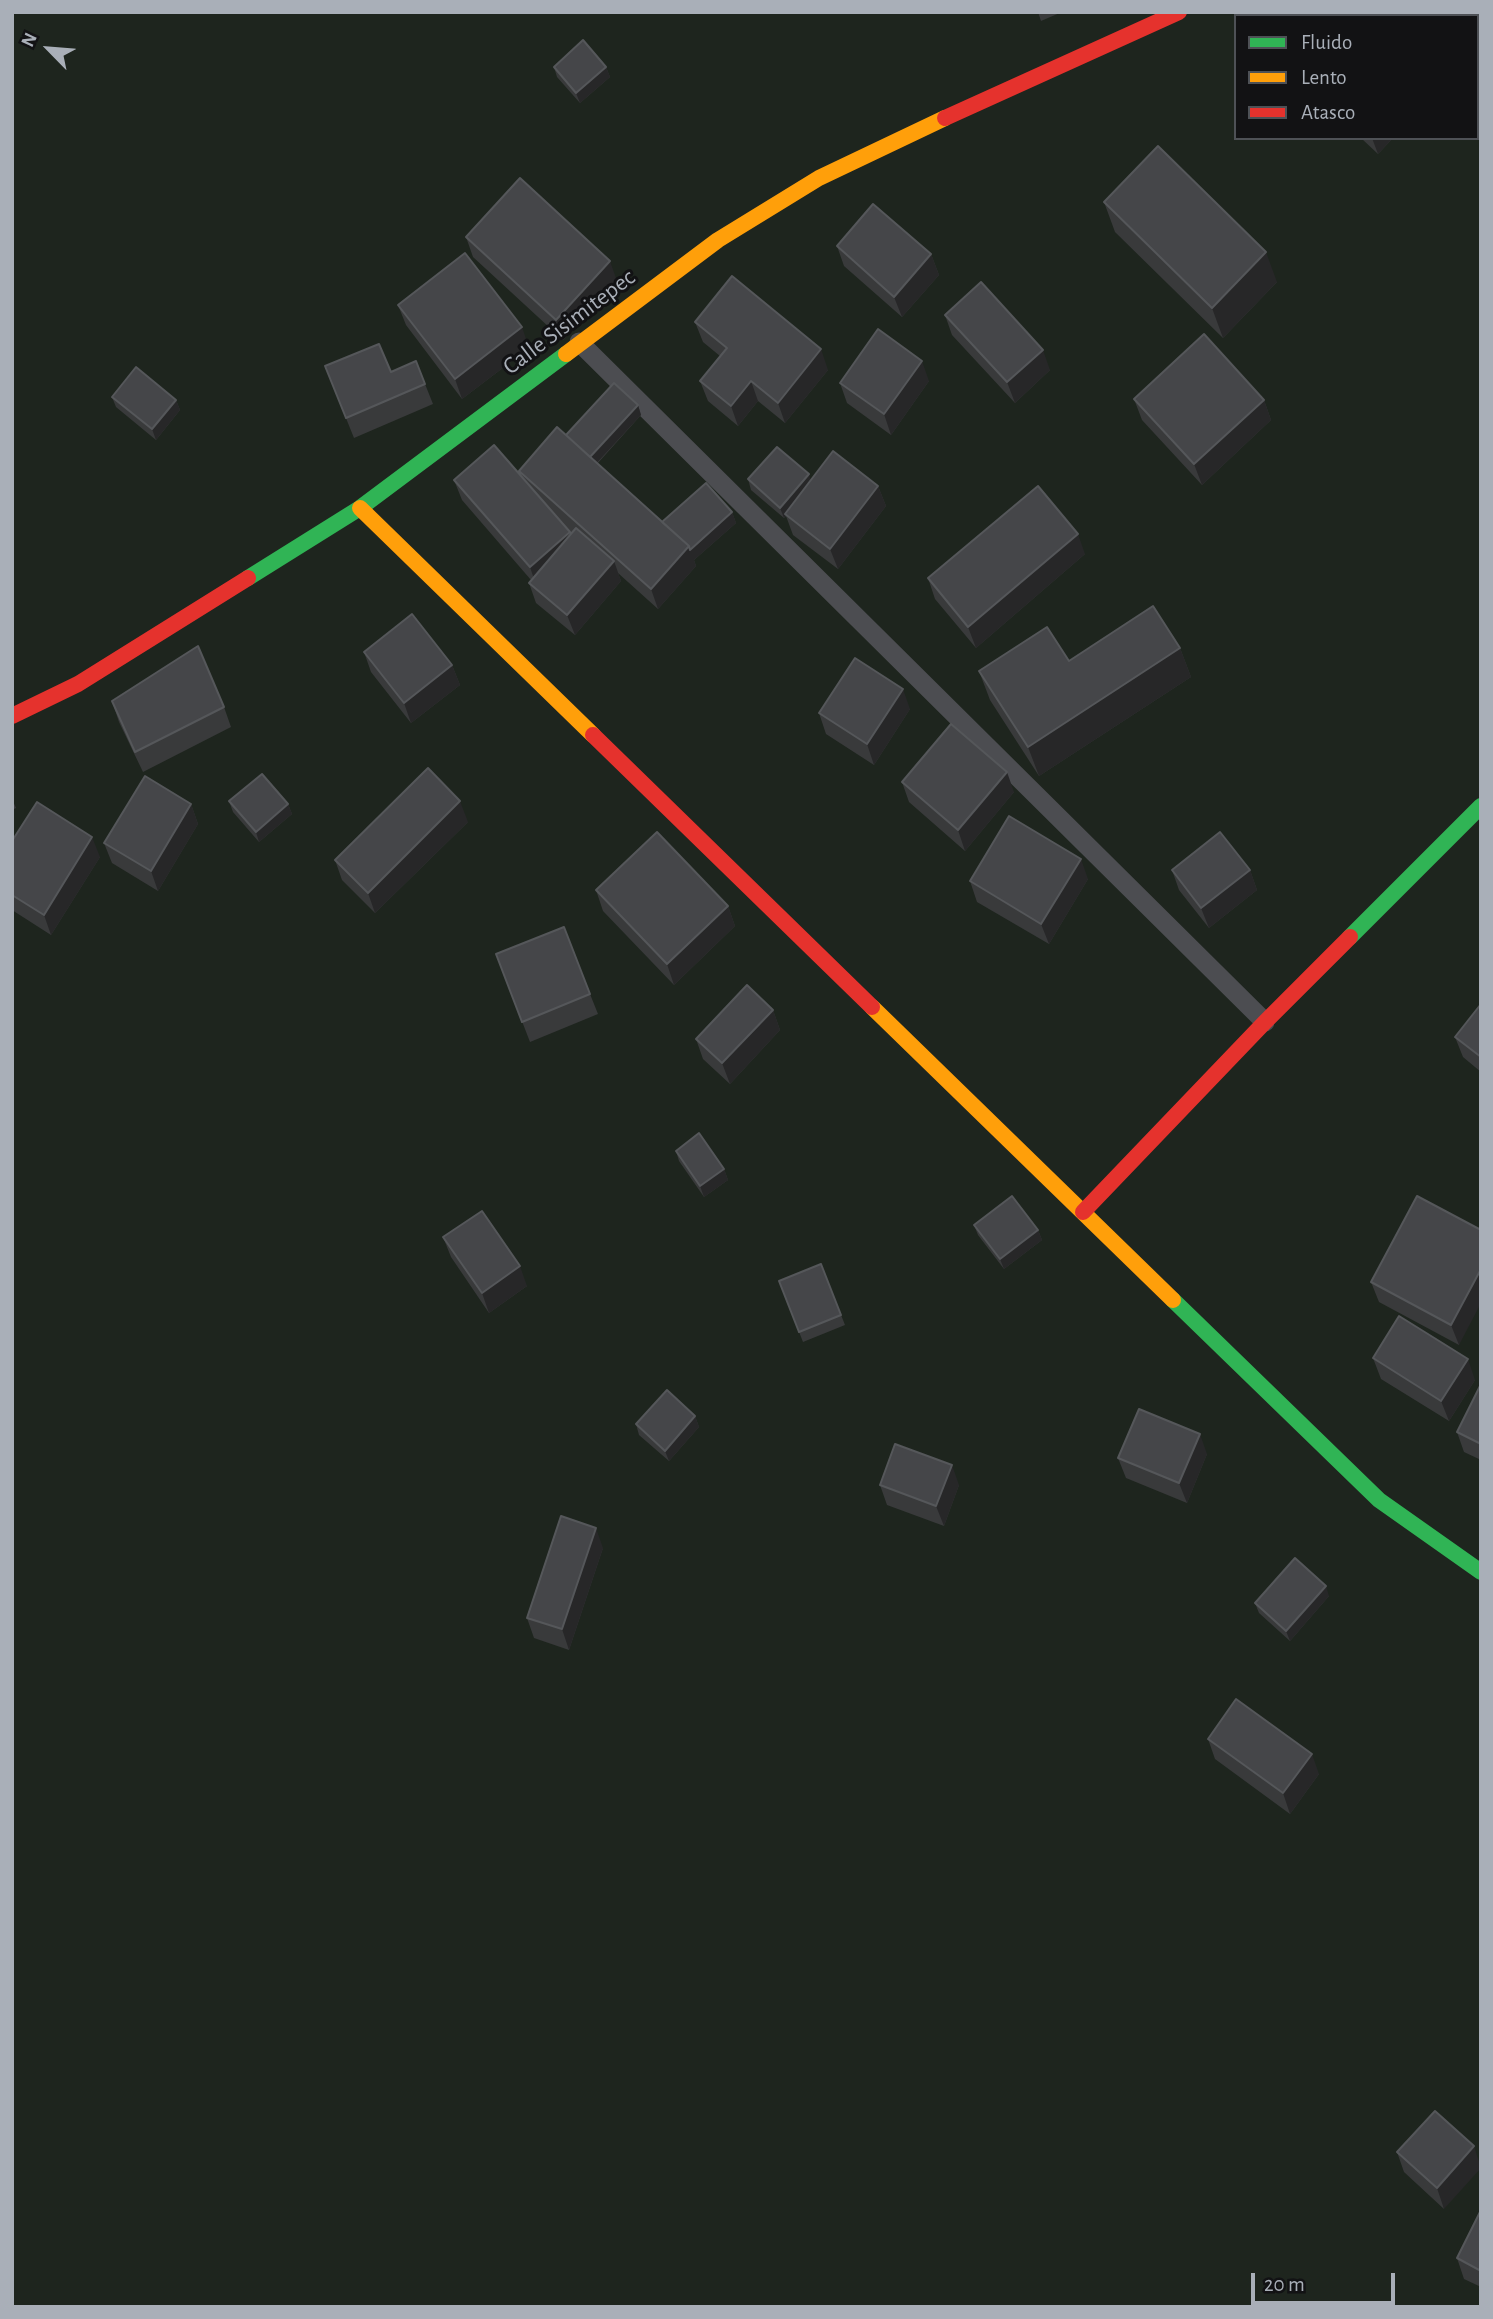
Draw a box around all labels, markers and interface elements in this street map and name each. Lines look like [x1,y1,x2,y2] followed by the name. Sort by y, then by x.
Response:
[14,14,84,84] north arrow
[1234,14,1479,140] legend
[18,30,41,50] text: N
[1301,32,1352,53] text: Fluido
[1301,67,1347,88] text: Lento
[1301,102,1355,123] text: Atasco
[497,263,641,381] street label: Calle Sisimitepec
[1255,2260,1398,2304] scale bar
[1264,2274,1305,2295] text: 20 m

